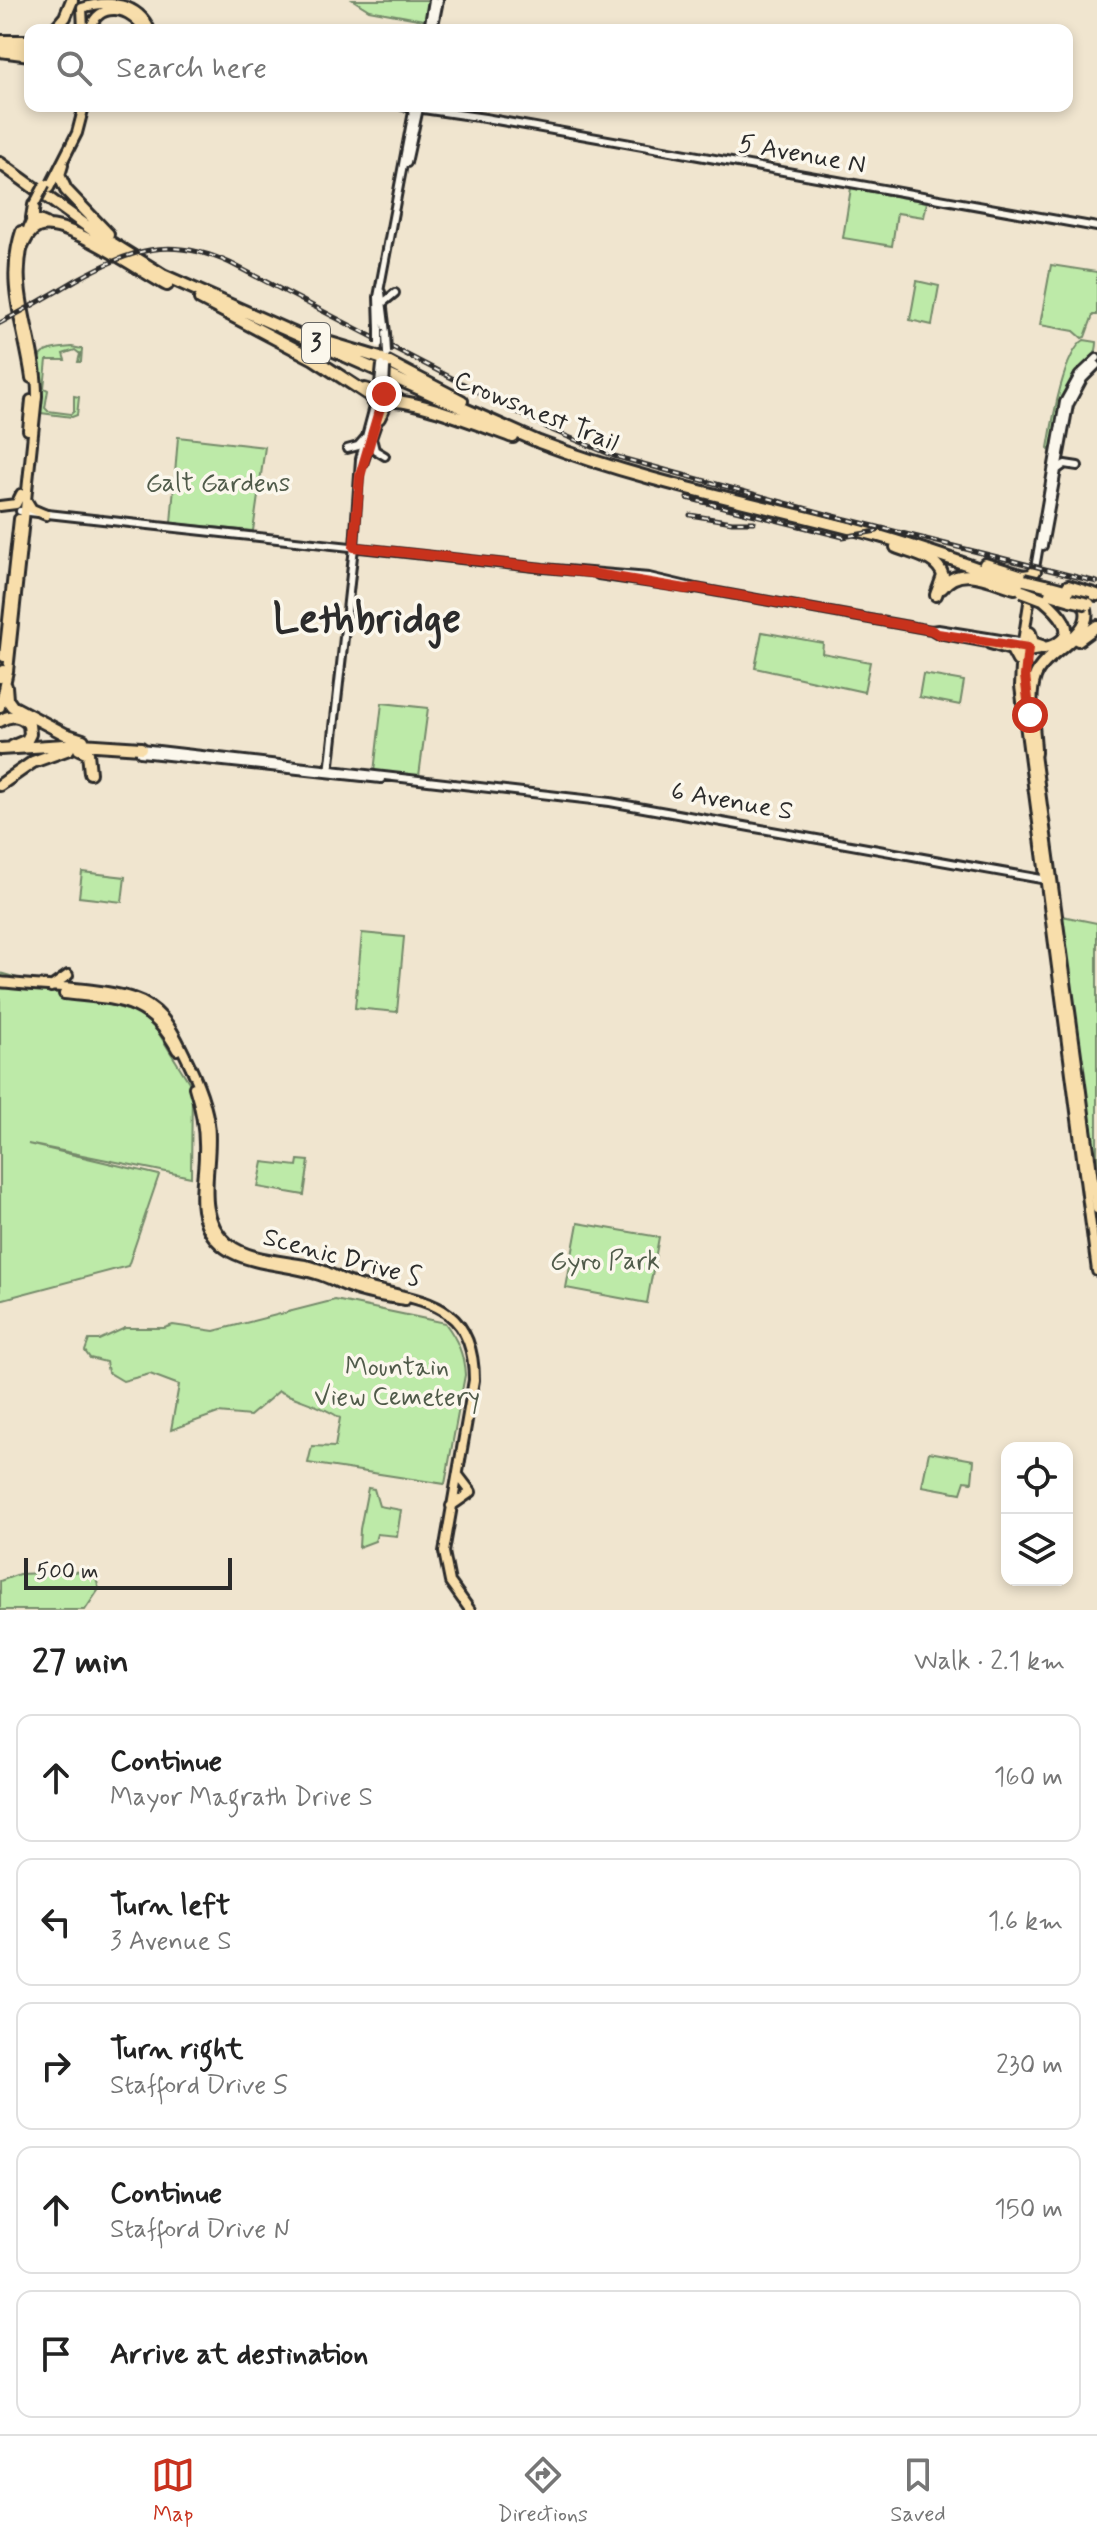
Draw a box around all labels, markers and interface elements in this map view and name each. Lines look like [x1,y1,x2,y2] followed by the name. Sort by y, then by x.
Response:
[24,24,1073,112] search box
[52,46,96,90] icon: search
[116,49,267,88] text: Search here
[736,127,868,183] street label: 5 Avenue N
[302,323,330,363] road number: 3
[449,364,623,460] street label: Crowsnest Trail
[366,376,402,412] route end
[146,467,290,501] park label: Galt Gardens
[273,593,461,649] district label: Lethbridge
[1012,697,1048,733] route start
[668,775,796,829] street label: 6 Avenue S
[259,1221,425,1295] street label: Scenic Drive S
[550,1245,660,1279] park label: Gyro Park
[314,1351,480,1415] park label: Mountain View Cemetery
[1001,1442,1073,1586] map controls
[1001,1442,1073,1514] button: locate
[1001,1514,1073,1586] button: layers
[24,1554,232,1590] scale bar
[36,1558,98,1586] text: 500 m
[32,1640,129,1685] text: 27 min
[914,1645,1065,1679] text: Walk · 2.1 km
[110,1742,222,1781] text: Continue
[34,1756,78,1800] icon: ahead
[994,1761,1063,1795] text: 160 m
[110,1781,373,1815] text: Mayor Magrath Drive S
[110,1886,230,1925] text: Turn left
[34,1900,78,1944] icon: left
[988,1905,1063,1939] text: 1.6 km
[110,1925,232,1959] text: 3 Avenue S
[110,2030,243,2069] text: Turn right
[34,2044,78,2088] icon: right
[996,2049,1063,2083] text: 230 m
[110,2069,288,2103] text: Stafford Drive S
[110,2174,222,2213] text: Continue
[34,2188,78,2232] icon: ahead
[994,2193,1063,2227] text: 150 m
[110,2213,290,2247] text: Stafford Drive N
[34,2332,78,2376] icon: arrive
[110,2335,368,2374] text: Arrive at destination
[151,2453,195,2529] tab: Map
[497,2453,588,2529] tab: Directions
[890,2453,946,2529] tab: Saved

